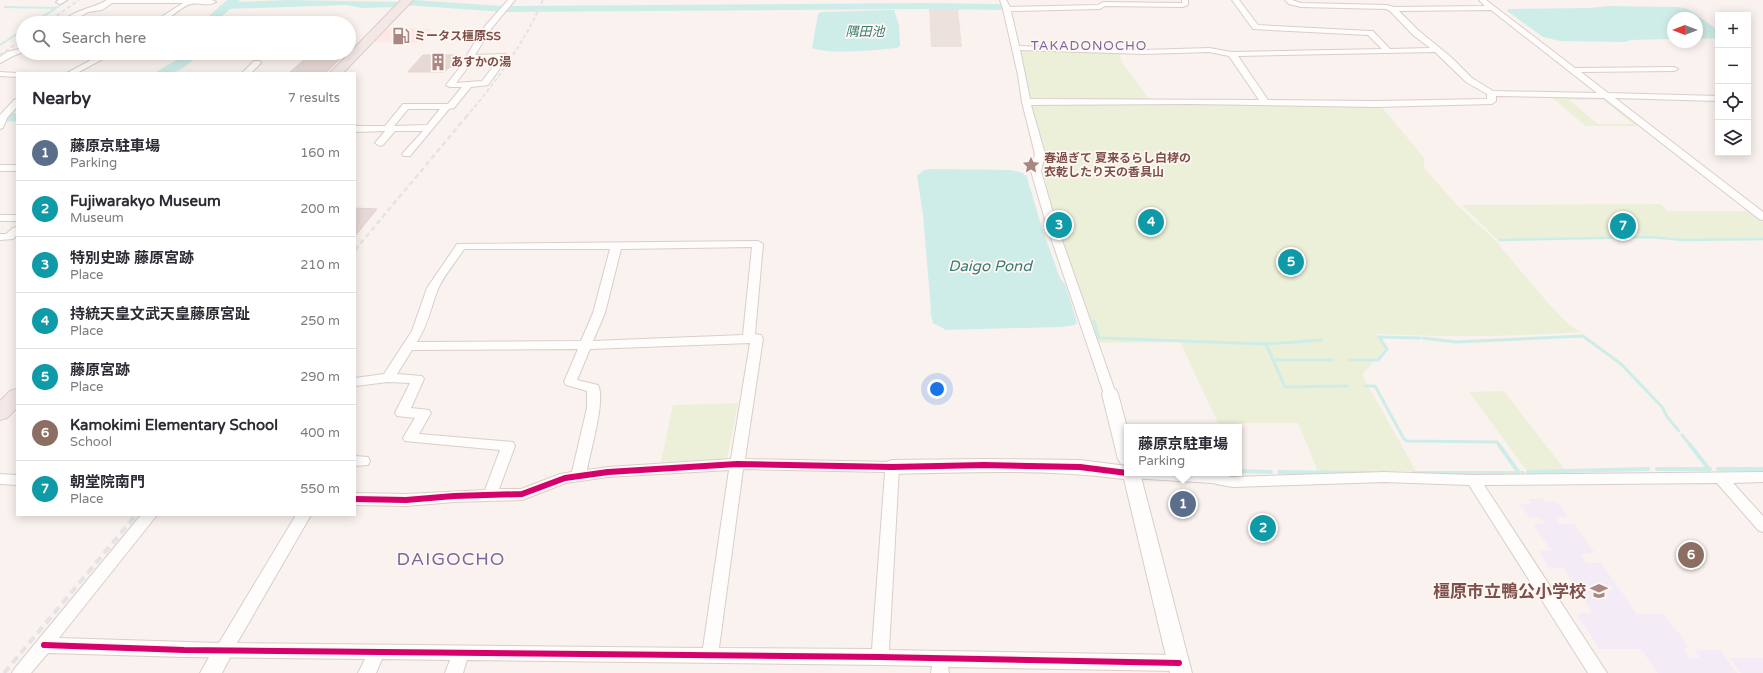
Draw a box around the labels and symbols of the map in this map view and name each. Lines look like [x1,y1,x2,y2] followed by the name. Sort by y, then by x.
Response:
[1667,12,1703,48] north arrow
[845,24,886,40] water label: 隅田池
[391,26,411,46] fuel station icon: ミータス橿原SS
[414,29,501,43] place label: ミータス橿原SS
[1031,38,1147,54] district label: TAKADONOCHO
[428,52,448,72] building icon: あすかの湯
[451,55,511,69] place label: あすかの湯
[1044,151,1191,179] place label: 春過ぎて 夏来るらし白𣑥の 衣乾したり天の香具山
[1021,155,1041,175] place icon: 春過ぎて 夏来るらし白𣑥の 衣乾したり天の香具山
[1138,207,1164,237] pin: 4
[1046,210,1072,240] pin: 3
[1610,211,1636,241] pin: 7
[1278,247,1304,277] pin: 5
[948,257,1033,275] water label: Daigo Pond
[927,379,947,399] your location
[1170,489,1196,519] pin: 1
[1250,513,1276,543] pin: 2
[1678,540,1704,570] pin: 6
[397,548,505,570] district label: DAIGOCHO
[1433,581,1586,602] place label: 橿原市立鴨公小学校
[1589,581,1609,601] school or university icon: 橿原市立鴨公小学校

